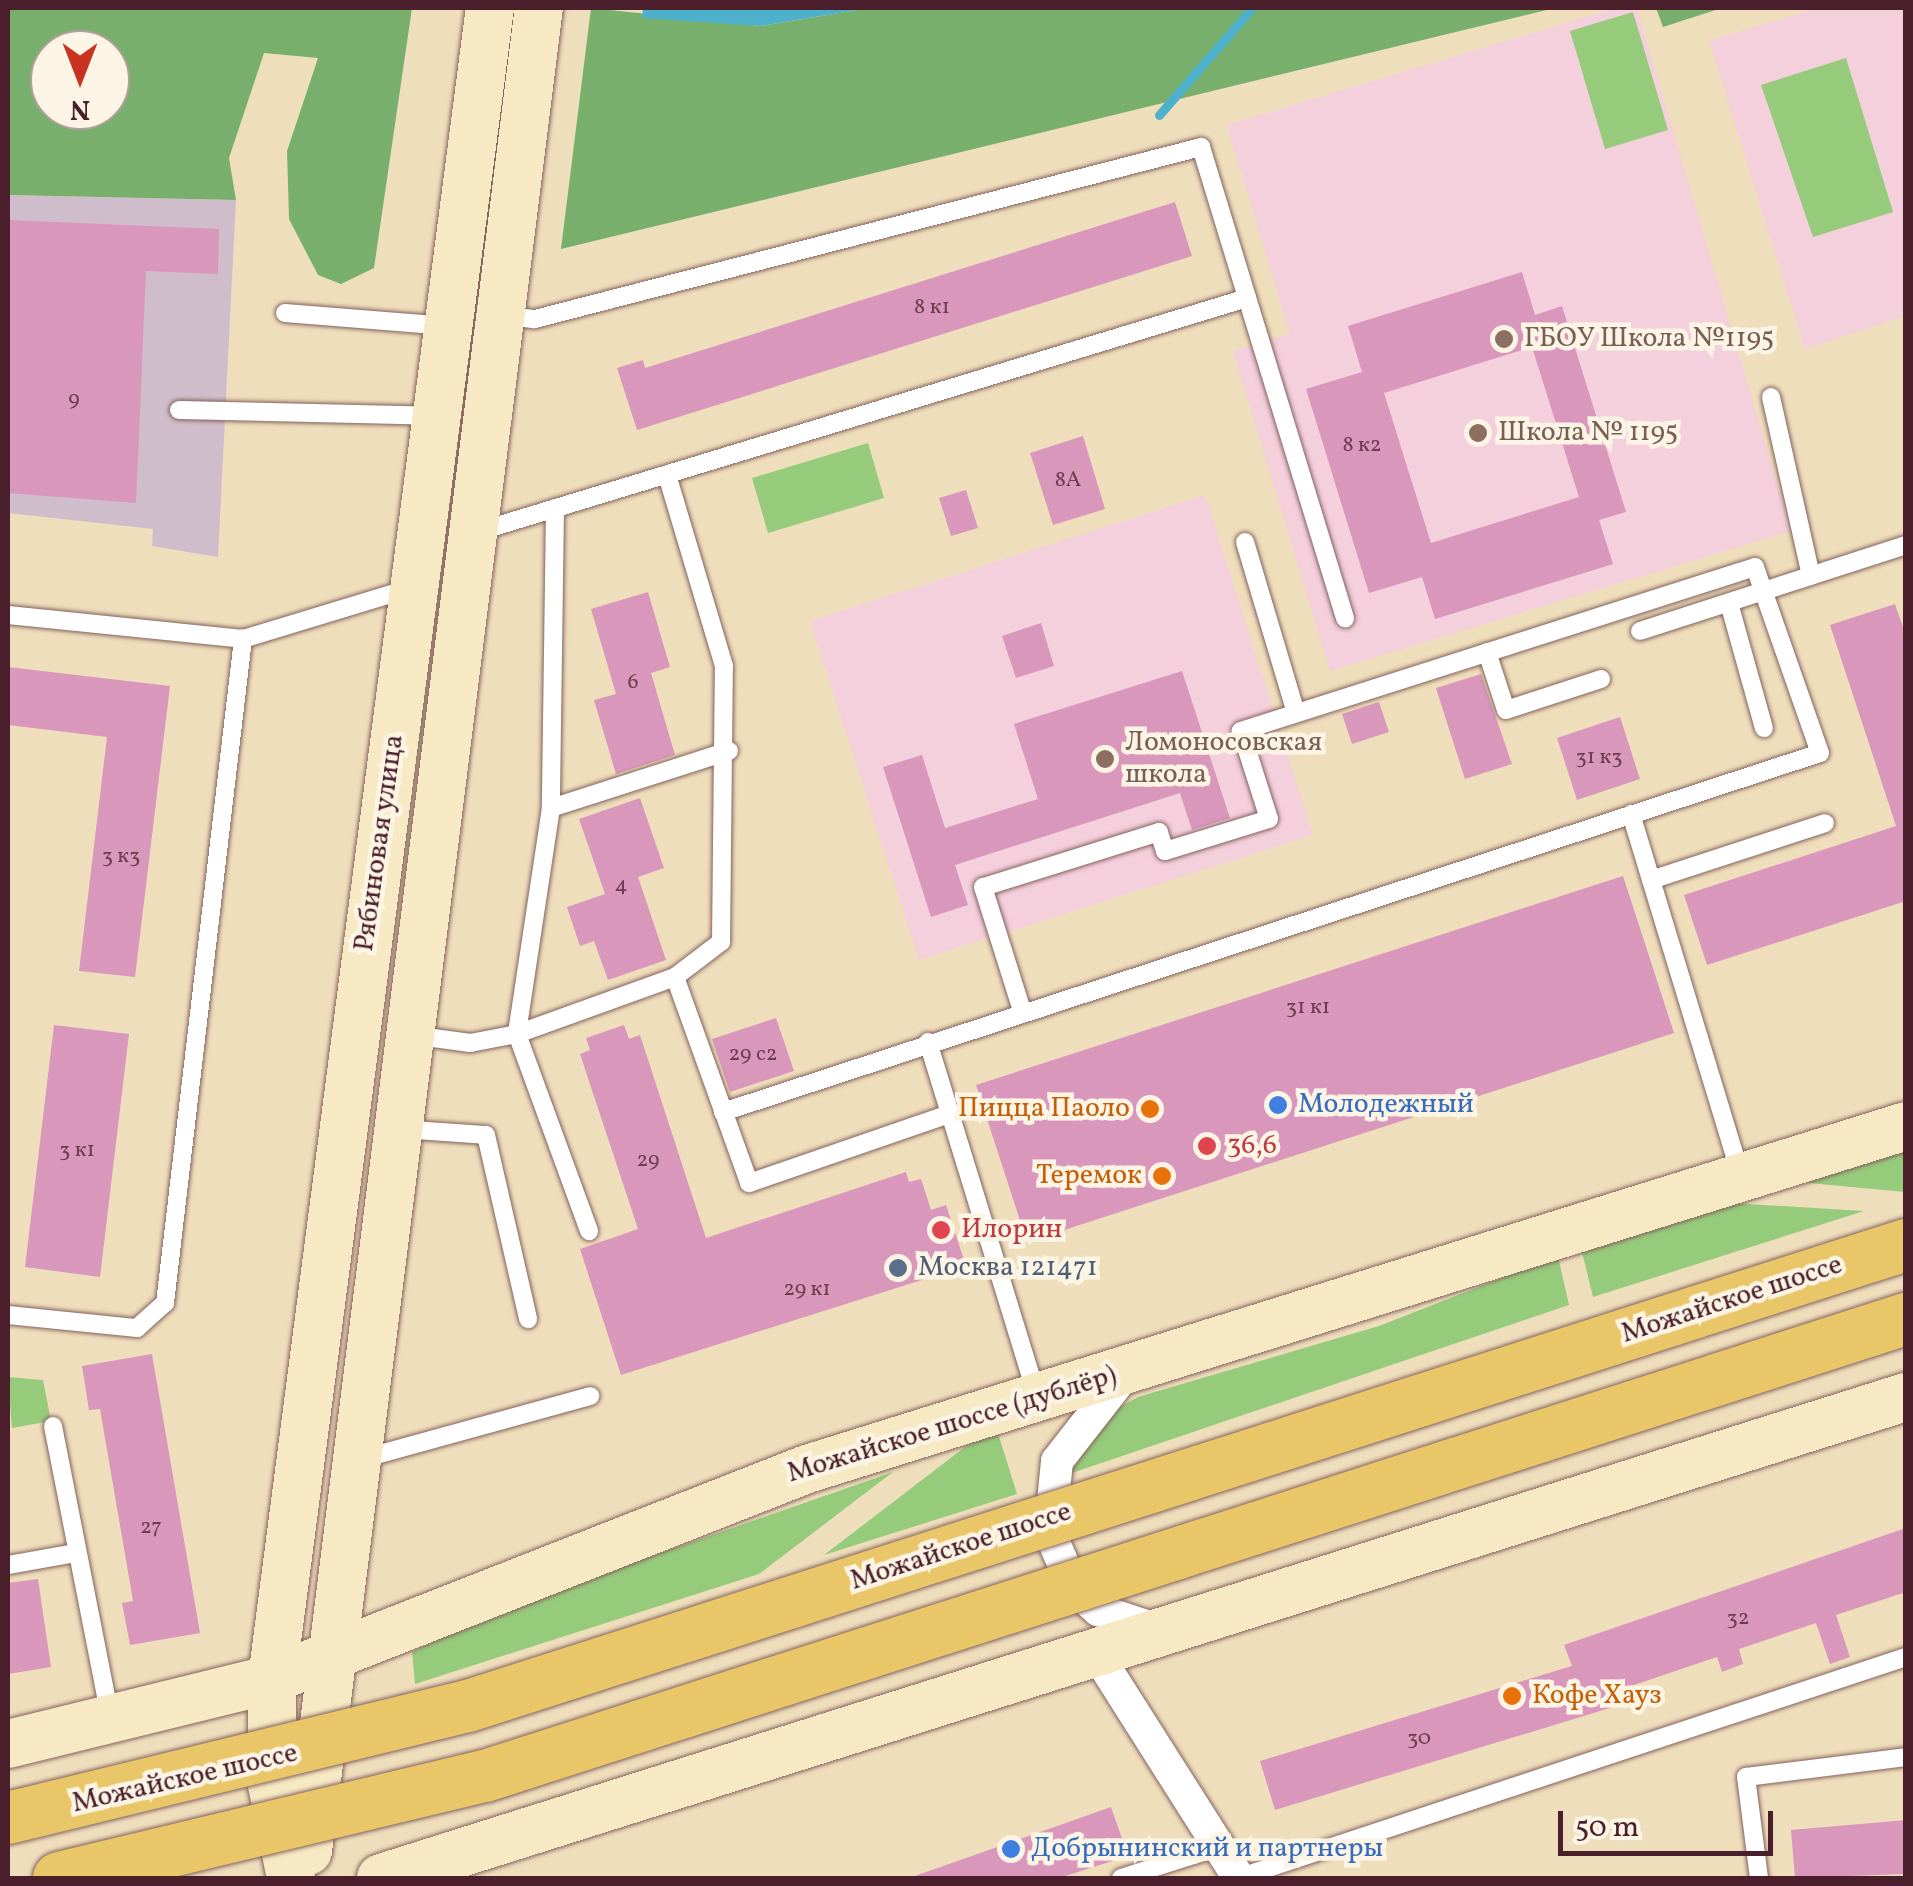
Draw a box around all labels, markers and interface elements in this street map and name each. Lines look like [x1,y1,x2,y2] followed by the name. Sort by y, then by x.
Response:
[30,30,130,130] north arrow
[70,89,90,128] text: N
[914,295,950,321] house number: 8 к1
[1524,322,1775,356] place label: ГБОУ Школа №1195
[1493,328,1515,350] marker: ГБОУ Школа №1195
[68,387,80,413] house number: 9
[1498,416,1678,450] place label: Школа № 1195
[1467,422,1489,444] marker: Школа № 1195
[1342,433,1382,459] house number: 8 к2
[1055,468,1081,494] house number: 8А
[627,670,639,696] house number: 6
[1125,726,1322,792] place label: Ломоносовская школа
[348,732,412,954] street label: Рябиновая улица
[1575,745,1623,771] house number: 31 к3
[1094,748,1116,770] marker: Ломоносовская школа
[102,844,140,870] house number: 3 к3
[614,873,628,899] house number: 4
[1286,995,1330,1021] house number: 31 к1
[728,1042,778,1068] house number: 29 с2
[1298,1088,1474,1122] place label: Молодежный
[958,1092,1130,1126] place label: Пицца Паоло
[1267,1094,1289,1116] marker: Молодежный
[1139,1098,1161,1120] marker: Пицца Паоло
[1227,1129,1277,1163] place label: 36,6
[1196,1135,1218,1157] marker: 36,6
[59,1138,95,1164] house number: 3 к1
[636,1148,660,1174] house number: 29
[1036,1159,1142,1193] place label: Теремок
[1151,1165,1173,1187] marker: Теремок
[961,1213,1062,1247] place label: Илорин
[930,1219,952,1241] marker: Илорин
[1617,1248,1847,1352] street label: Можайское шоссе
[918,1251,1098,1285] place label: Москва 121471
[887,1257,909,1279] marker: Москва 121471
[783,1277,831,1303] house number: 29 к1
[783,1359,1121,1491] street label: Можайское шоссе (дублёр)
[846,1495,1076,1599] street label: Можайское шоссе
[140,1515,162,1541] house number: 27
[1726,1606,1750,1632] house number: 32
[1532,1679,1662,1713] place label: Кофе Хауз
[1501,1685,1523,1707] marker: Кофе Хауз
[1407,1726,1431,1752] house number: 30
[69,1737,301,1821] street label: Можайское шоссе
[1563,1791,1778,1853] scale bar
[1575,1807,1639,1849] text: 50 m
[1031,1832,1383,1866] place label: Добрынинский и партнеры
[1000,1838,1022,1860] marker: Добрынинский и партнеры

